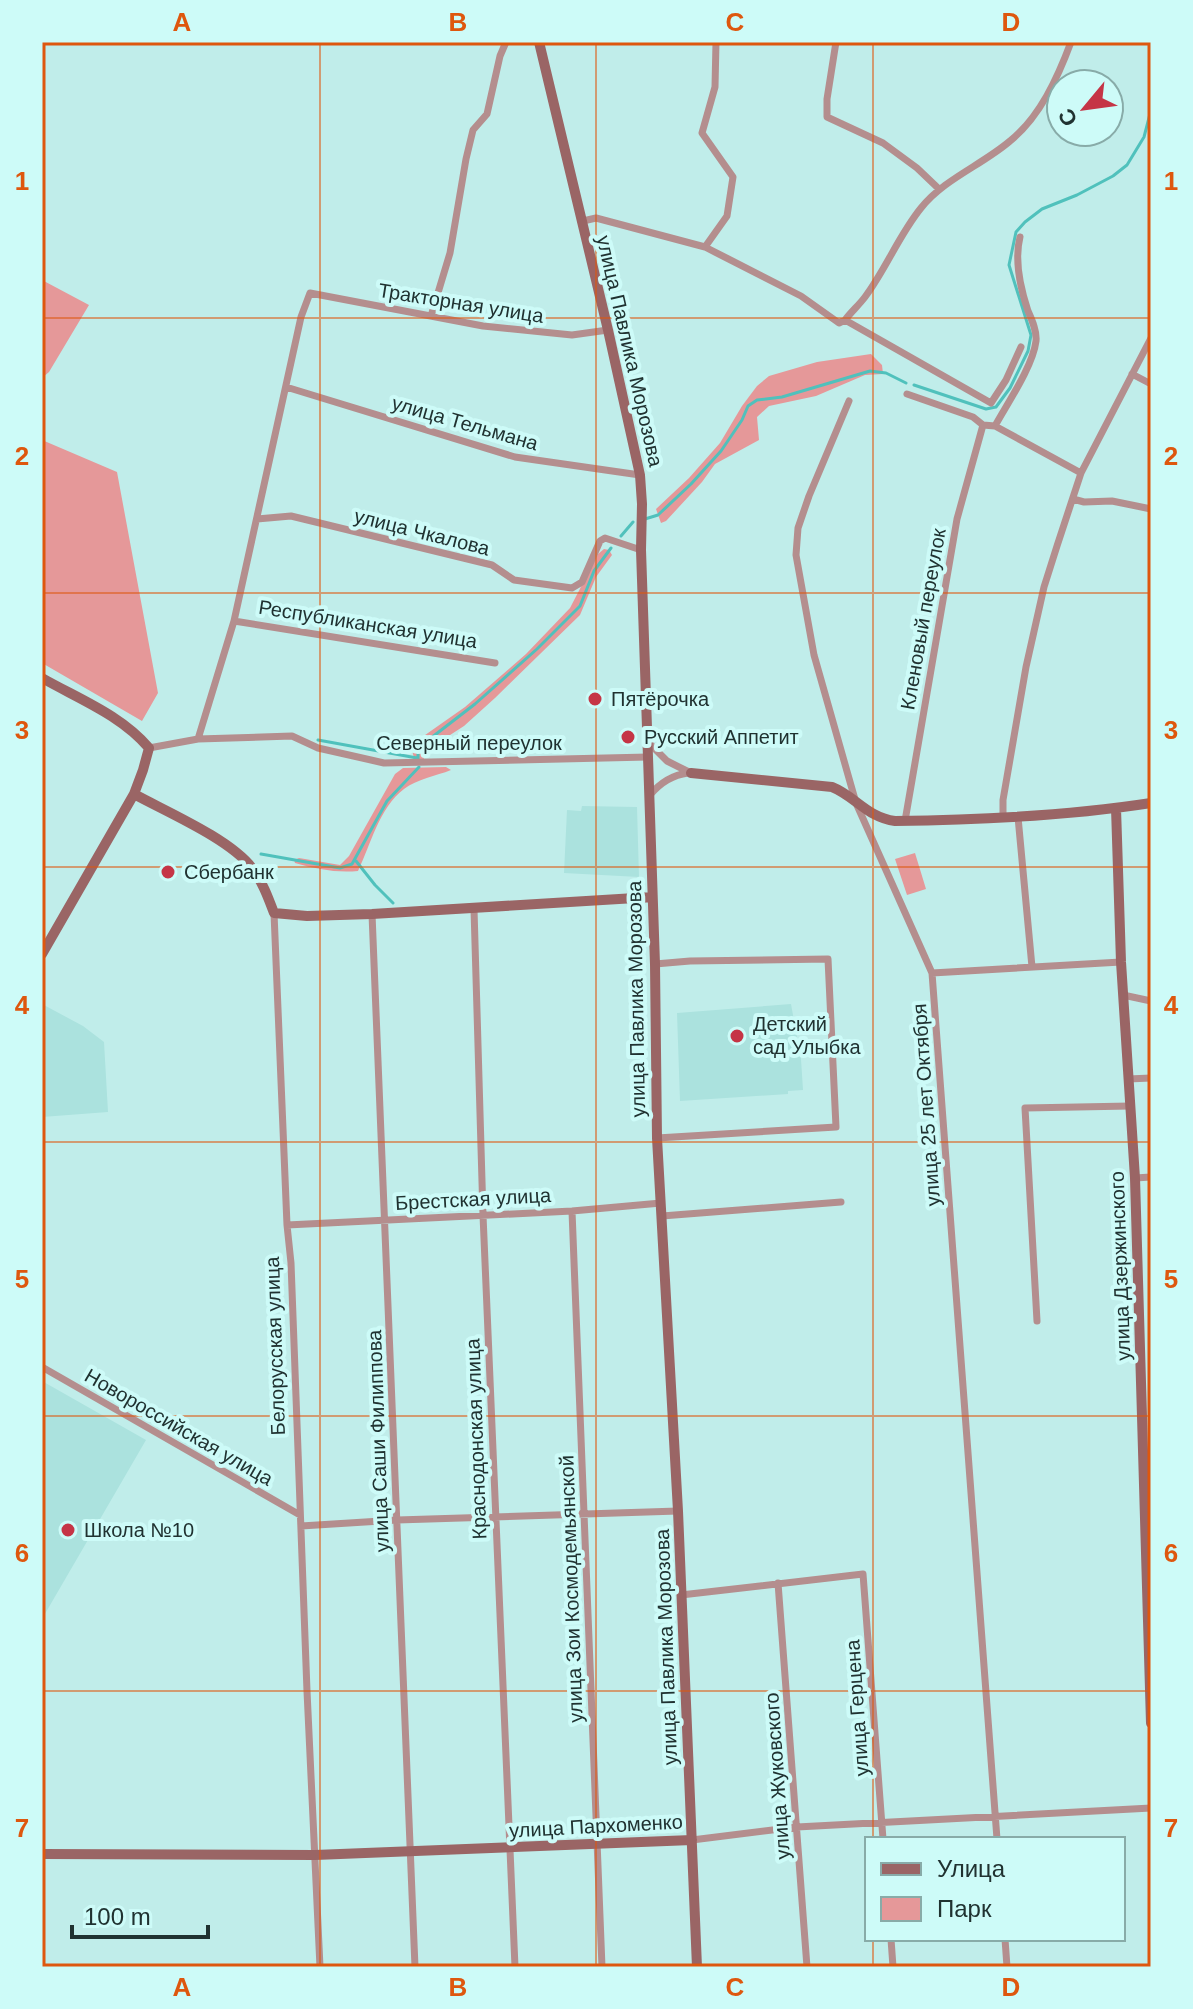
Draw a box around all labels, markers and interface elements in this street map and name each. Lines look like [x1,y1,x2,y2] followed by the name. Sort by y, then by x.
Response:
[173,7,192,37] text: A
[449,7,467,37] text: B
[726,7,745,37] text: C
[1002,7,1020,37] text: D
[1045,68,1125,148] north arrow
[1053,104,1083,130] text: С
[15,166,29,196] text: 1
[1164,166,1178,196] text: 1
[593,233,668,470] street label: улица Павлика Морозова
[377,279,546,327] street label: Тракторная улица
[389,392,542,455] street label: улица Тельмана
[15,441,29,471] text: 2
[1164,441,1178,471] text: 2
[352,505,493,560] street label: улица Чкалова
[896,526,950,711] street label: Кленовый переулок
[257,596,480,652] street label: Республиканская улица
[611,688,710,710] place label: Пятёрочка
[586,690,604,708] marker: Пятёрочка
[15,715,29,745] text: 3
[1164,715,1178,745] text: 3
[644,726,799,748] place label: Русский Аппетит
[619,728,637,746] marker: Русский Аппетит
[376,732,562,754] street label: Северный переулок
[184,861,274,883] place label: Сбербанк
[159,863,177,881] marker: Сбербанк
[623,880,649,1117] street label: улица Павлика Морозова
[15,990,30,1020] text: 4
[1164,990,1179,1020] text: 4
[908,1003,944,1207] street label: улица 25 лет Октября
[753,1013,861,1058] place label: Детский сад Улыбка
[728,1027,746,1045] marker: Детский сад Улыбка
[1106,1171,1134,1361] street label: улица Дзержинского
[395,1184,552,1214] street label: Брестская улица
[261,1255,289,1436] street label: Белорусская улица
[15,1264,29,1294] text: 5
[1164,1264,1178,1294] text: 5
[363,1329,393,1553] street label: улица Саши Филиппова
[461,1337,491,1540] street label: Краснодонская улица
[81,1364,278,1490] street label: Новороссийская улица
[555,1455,587,1723] street label: улица Зои Космодемьянской
[84,1519,194,1541] place label: Школа №10
[59,1521,77,1539] marker: Школа №10
[651,1528,681,1766] street label: улица Павлика Морозова
[15,1538,29,1568] text: 6
[1164,1538,1178,1568] text: 6
[841,1638,873,1777] street label: улица Герцена
[760,1692,794,1860] street label: улица Жуковского
[509,1810,683,1842] street label: улица Пархоменко
[15,1813,29,1843] text: 7
[1164,1813,1178,1843] text: 7
[865,1837,1125,1941] legend
[937,1855,1006,1882] text: Улица
[72,1889,208,1939] scale bar
[937,1895,992,1922] text: Парк
[84,1903,151,1930] text: 100 m
[173,1972,192,2002] text: A
[449,1972,467,2002] text: B
[726,1972,745,2002] text: C
[1002,1972,1020,2002] text: D

